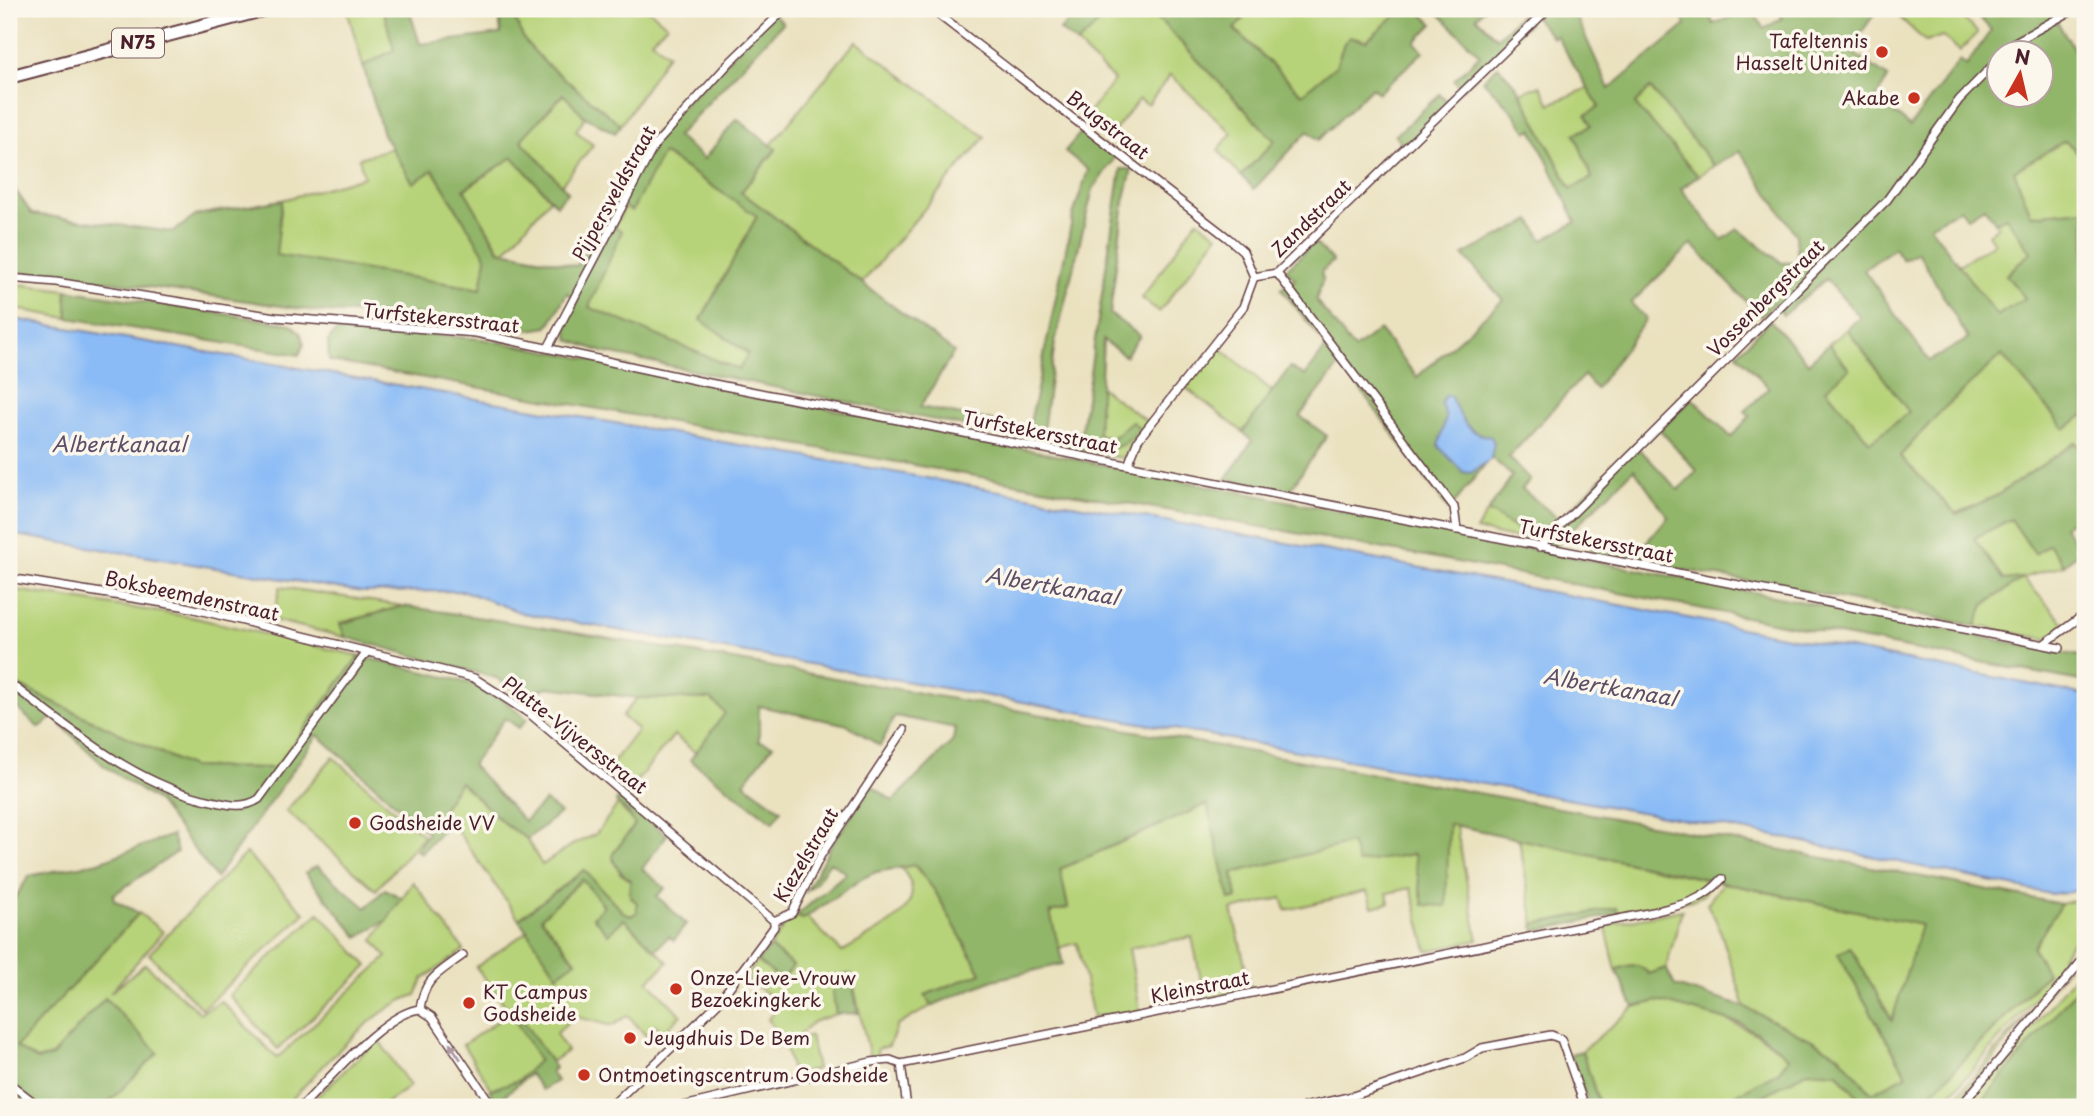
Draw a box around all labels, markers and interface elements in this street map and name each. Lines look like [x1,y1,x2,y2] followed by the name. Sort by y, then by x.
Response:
[1736,26,1868,76] place label: Tafeltennis Hasselt United
[112,28,164,58] road number: N75
[1986,38,2056,108] north arrow
[2013,41,2032,71] text: N
[1874,44,1890,60] marker: Tafeltennis Hasselt United
[1061,83,1156,166] street label: Brugstraat
[1842,83,1900,111] place label: Akabe
[1906,90,1922,106] marker: Akabe
[564,119,662,265] street label: Pijpersveldstraat
[1264,172,1357,263] street label: Zandstraat
[1700,232,1830,362] street label: Vossenbergstraat
[361,295,521,339] street label: Turfstekersstraat
[960,402,1120,460] street label: Turfstekersstraat
[52,427,189,459] water label: Albertkanaal
[1516,511,1676,569] street label: Turfstekersstraat
[983,558,1124,613] water label: Albertkanaal
[103,563,282,627] street label: Boksbeemdenstraat
[1541,659,1682,714] water label: Albertkanaal
[497,669,654,800] street label: Platte-Vijversstraat
[766,802,845,907] street label: Kiezelstraat
[369,808,495,836] place label: Godsheide VV
[347,815,363,831] marker: Godsheide VV
[690,963,856,1013] place label: Onze-Lieve-Vrouw Bezoekingkerk
[1148,963,1252,1009] street label: Kleinstraat
[483,977,588,1027] place label: KT Campus Godsheide
[668,981,684,997] marker: Onze-Lieve-Vrouw Bezoekingkerk
[461,995,477,1011] marker: KT Campus Godsheide
[644,1023,810,1051] place label: Jeugdhuis De Bem
[622,1030,638,1046] marker: Jeugdhuis De Bem
[448,1042,462,1060] one-way arrow
[598,1060,888,1088] place label: Ontmoetingscentrum Godsheide
[576,1067,592,1083] marker: Ontmoetingscentrum Godsheide

